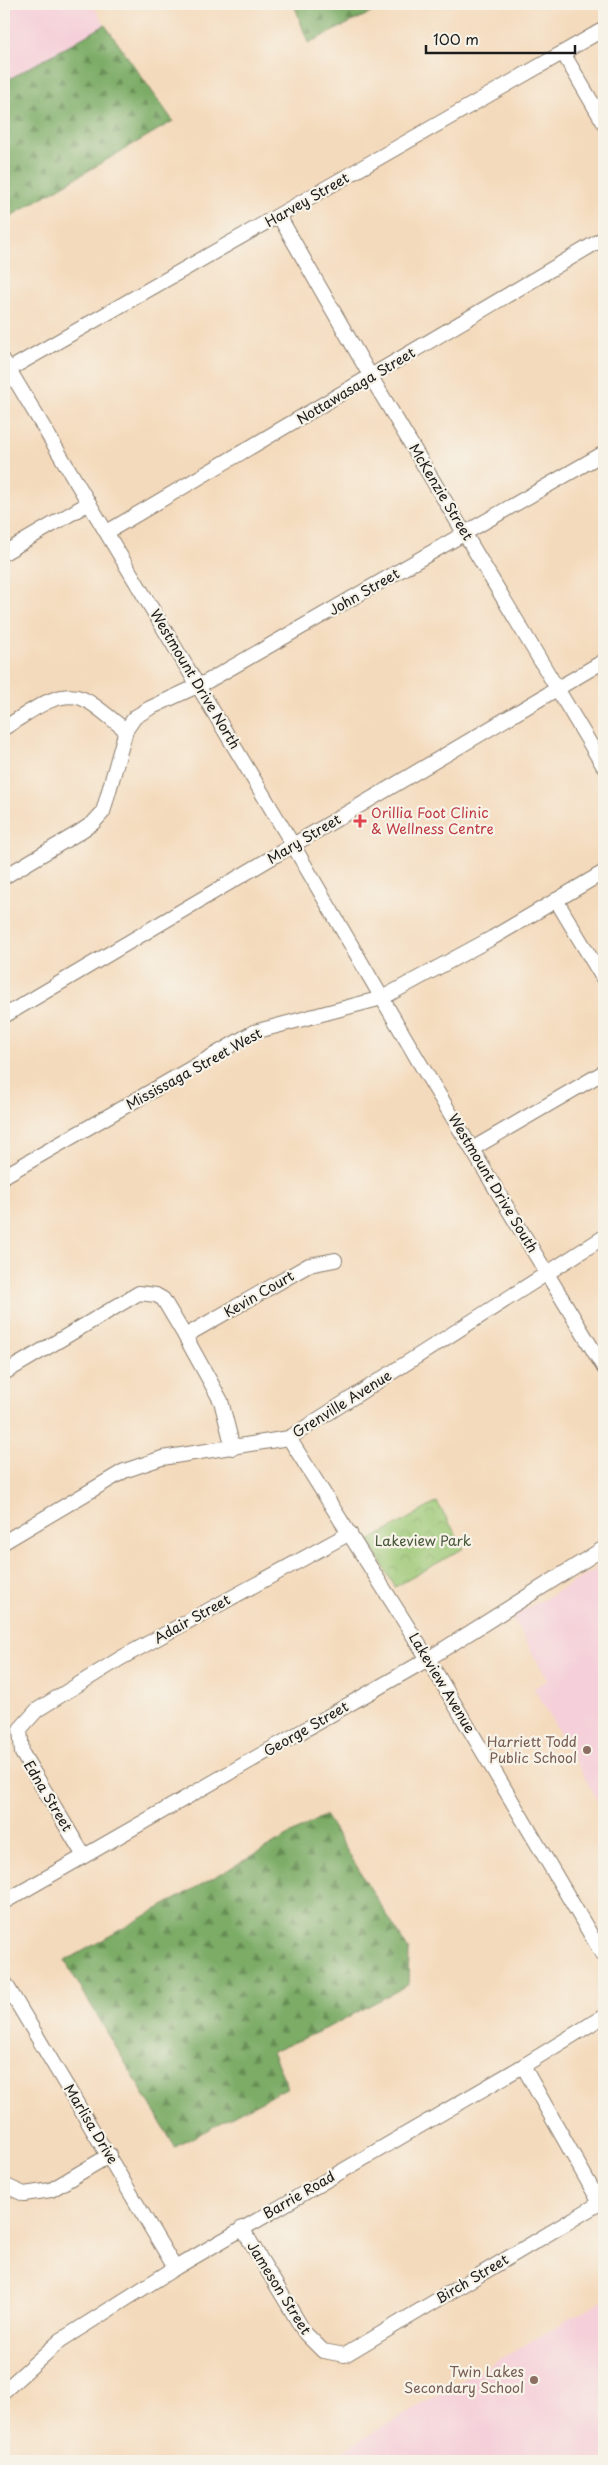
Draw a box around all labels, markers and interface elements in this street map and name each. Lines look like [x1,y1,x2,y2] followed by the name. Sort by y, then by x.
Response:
[426,22,574,54] scale bar
[433,27,479,50] text: 100 m
[261,167,353,232] street label: Harvey Street
[292,342,419,429] street label: Nottawasaga Street
[404,439,479,545] street label: McKenzie Street
[324,563,403,620] street label: John Street
[145,605,246,753] street label: Westmount Drive North
[371,802,494,839] place label: Orillia Foot Clinic & Wellness Centre
[263,808,345,869] street label: Mary Street
[353,814,367,828] marker: Orillia Foot Clinic & Wellness Centre
[122,1022,266,1115] street label: Mississaga Street West
[443,1109,543,1256] street label: Westmount Drive South
[220,1265,298,1322] street label: Kevin Court
[288,1364,396,1443] street label: Grenville Avenue
[375,1530,472,1551] park label: Lakeview Park
[150,1589,234,1648] street label: Adair Street
[404,1628,481,1737] street label: Lakeview Avenue
[259,1696,352,1761] street label: George Street
[487,1731,577,1768] place label: Harriett Todd Public School
[581,1744,593,1756] marker: Harriett Todd Public School
[19,1756,78,1836] street label: Edna Street
[59,2080,124,2168] street label: Marlisa Drive
[259,2165,339,2224] street label: Barrie Road
[242,2237,317,2339] street label: Jameson Street
[431,2248,512,2309] street label: Birch Street
[404,2361,524,2398] place label: Twin Lakes Secondary School
[528,2374,540,2386] marker: Twin Lakes Secondary School

